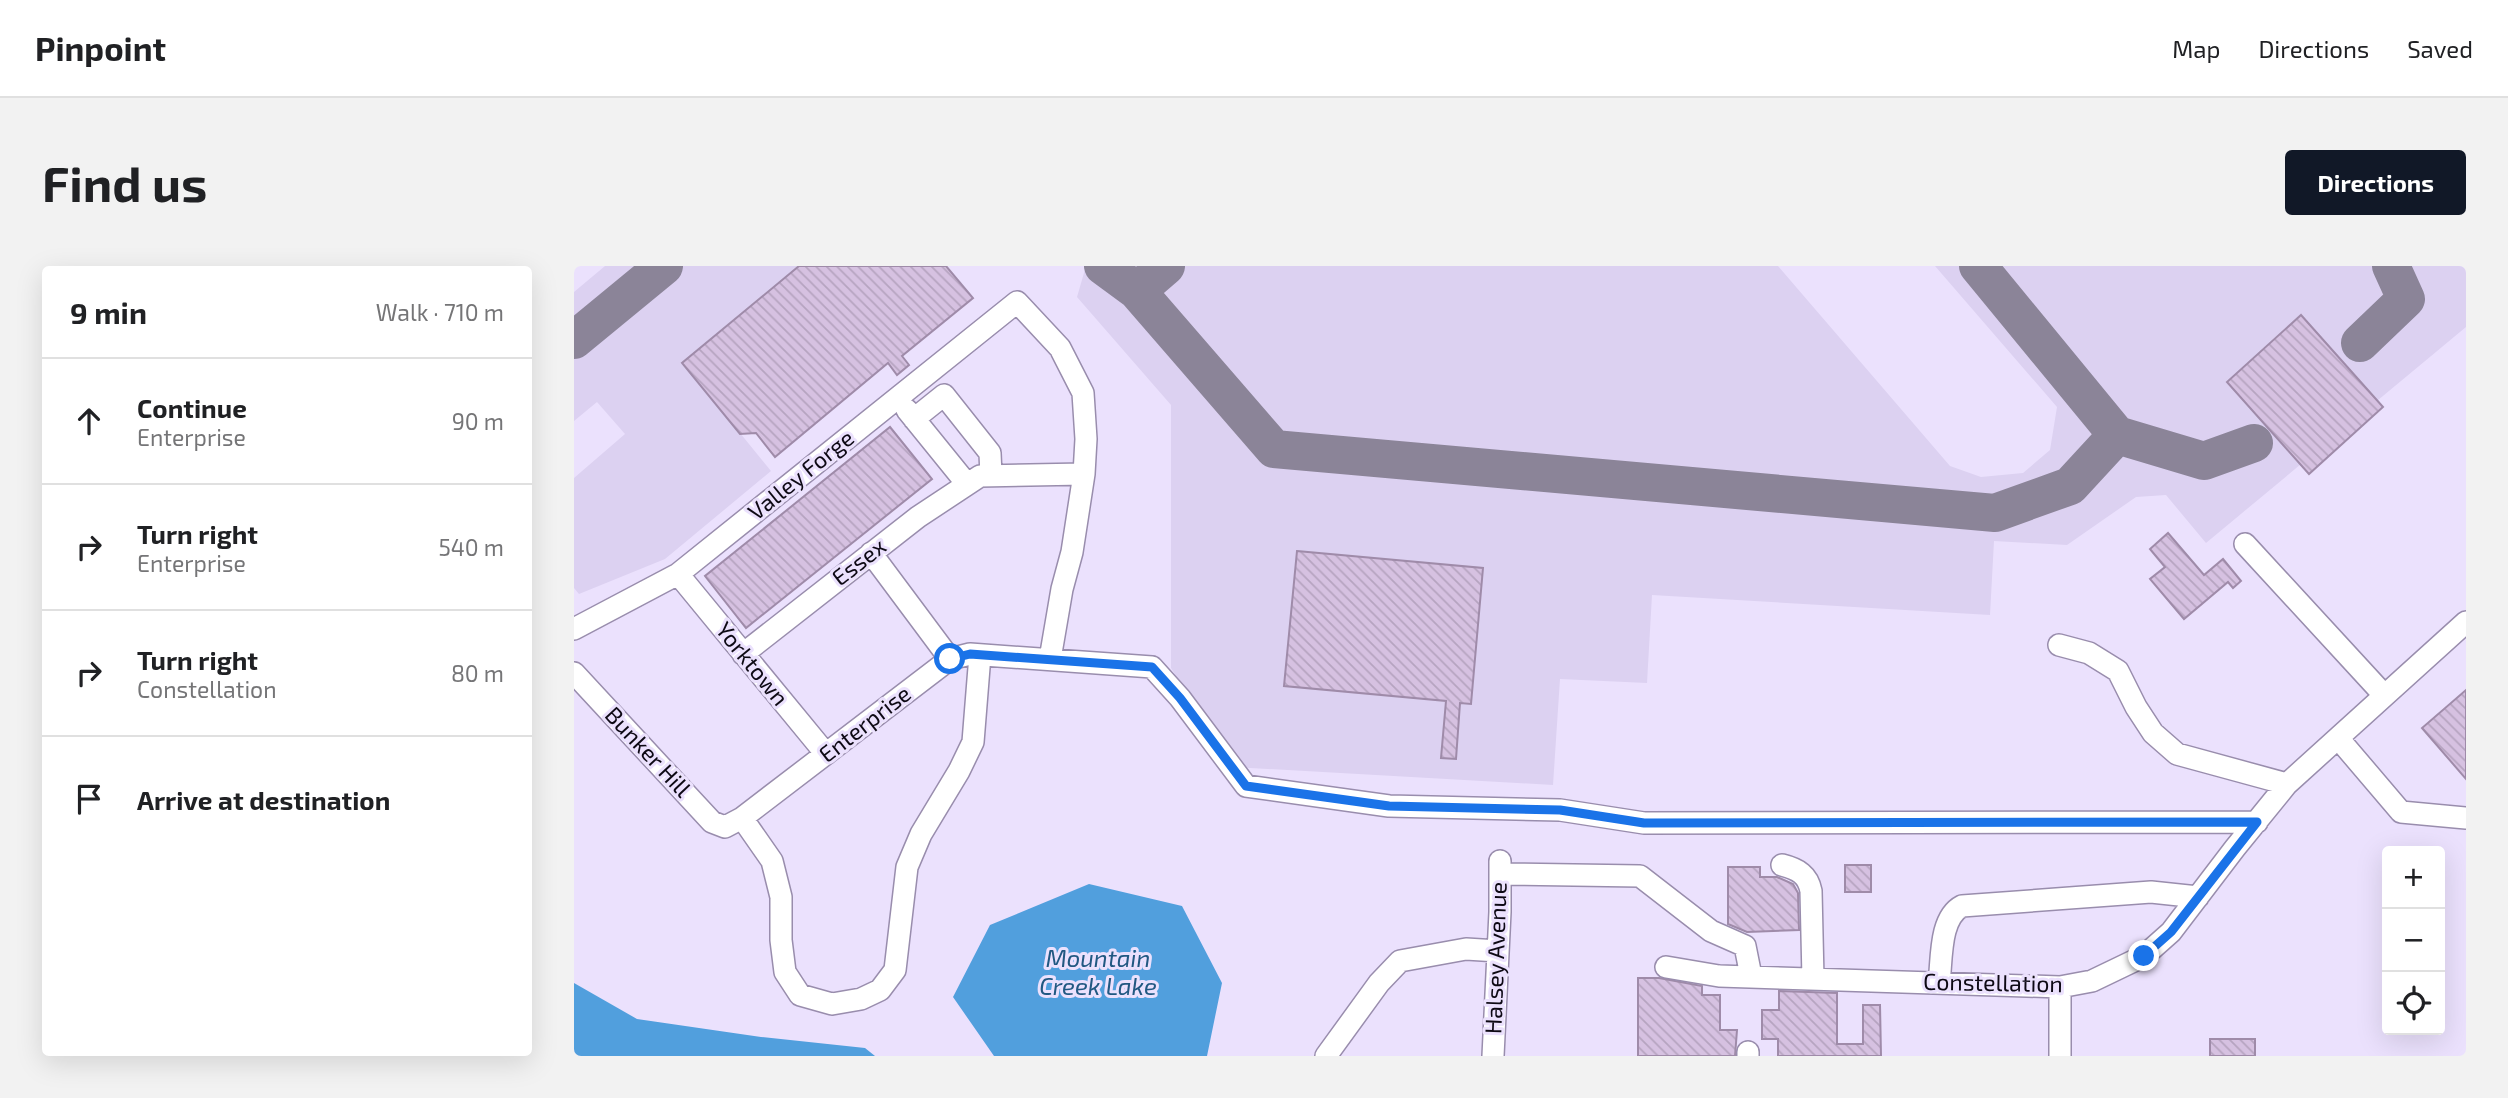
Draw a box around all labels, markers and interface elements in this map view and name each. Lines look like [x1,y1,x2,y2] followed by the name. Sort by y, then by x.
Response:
[35,28,166,68] text: Pinpoint
[2172,34,2220,63] text: Map
[2258,34,2369,63] text: Directions
[2407,34,2473,63] text: Saved
[2285,150,2466,215] button: Directions
[42,153,207,212] text: Find us
[70,294,147,330] text: 9 min
[376,298,504,326] text: Walk · 710 m
[137,392,247,423] text: Continue
[70,402,108,440] icon: ahead
[452,407,504,435] text: 90 m
[137,423,246,451] text: Enterprise
[742,423,859,525] street label: Valley Forge
[137,518,258,549] text: Turn right
[70,528,108,566] icon: right
[826,531,891,591] street label: Essex
[438,533,504,561] text: 540 m
[137,549,246,577] text: Enterprise
[711,616,795,711] street label: Yorktown
[934,643,965,674] route start
[137,644,258,675] text: Turn right
[70,654,108,692] icon: right
[451,659,504,687] text: 80 m
[137,675,277,703] text: Constellation
[813,679,916,768] street label: Enterprise
[600,700,698,802] street label: Bunker Hill
[70,780,108,818] icon: arrive
[137,784,390,815] text: Arrive at destination
[2382,846,2445,1035] map controls
[2382,846,2445,909] button: +
[1478,881,1512,1034] street label: Halsey Avenue
[2382,909,2445,972] button: −
[2128,940,2159,971] route end
[1039,943,1157,1000] water label: Mountain Creek Lake
[1923,967,2063,997] street label: Constellation
[2382,972,2445,1035] button: locate

